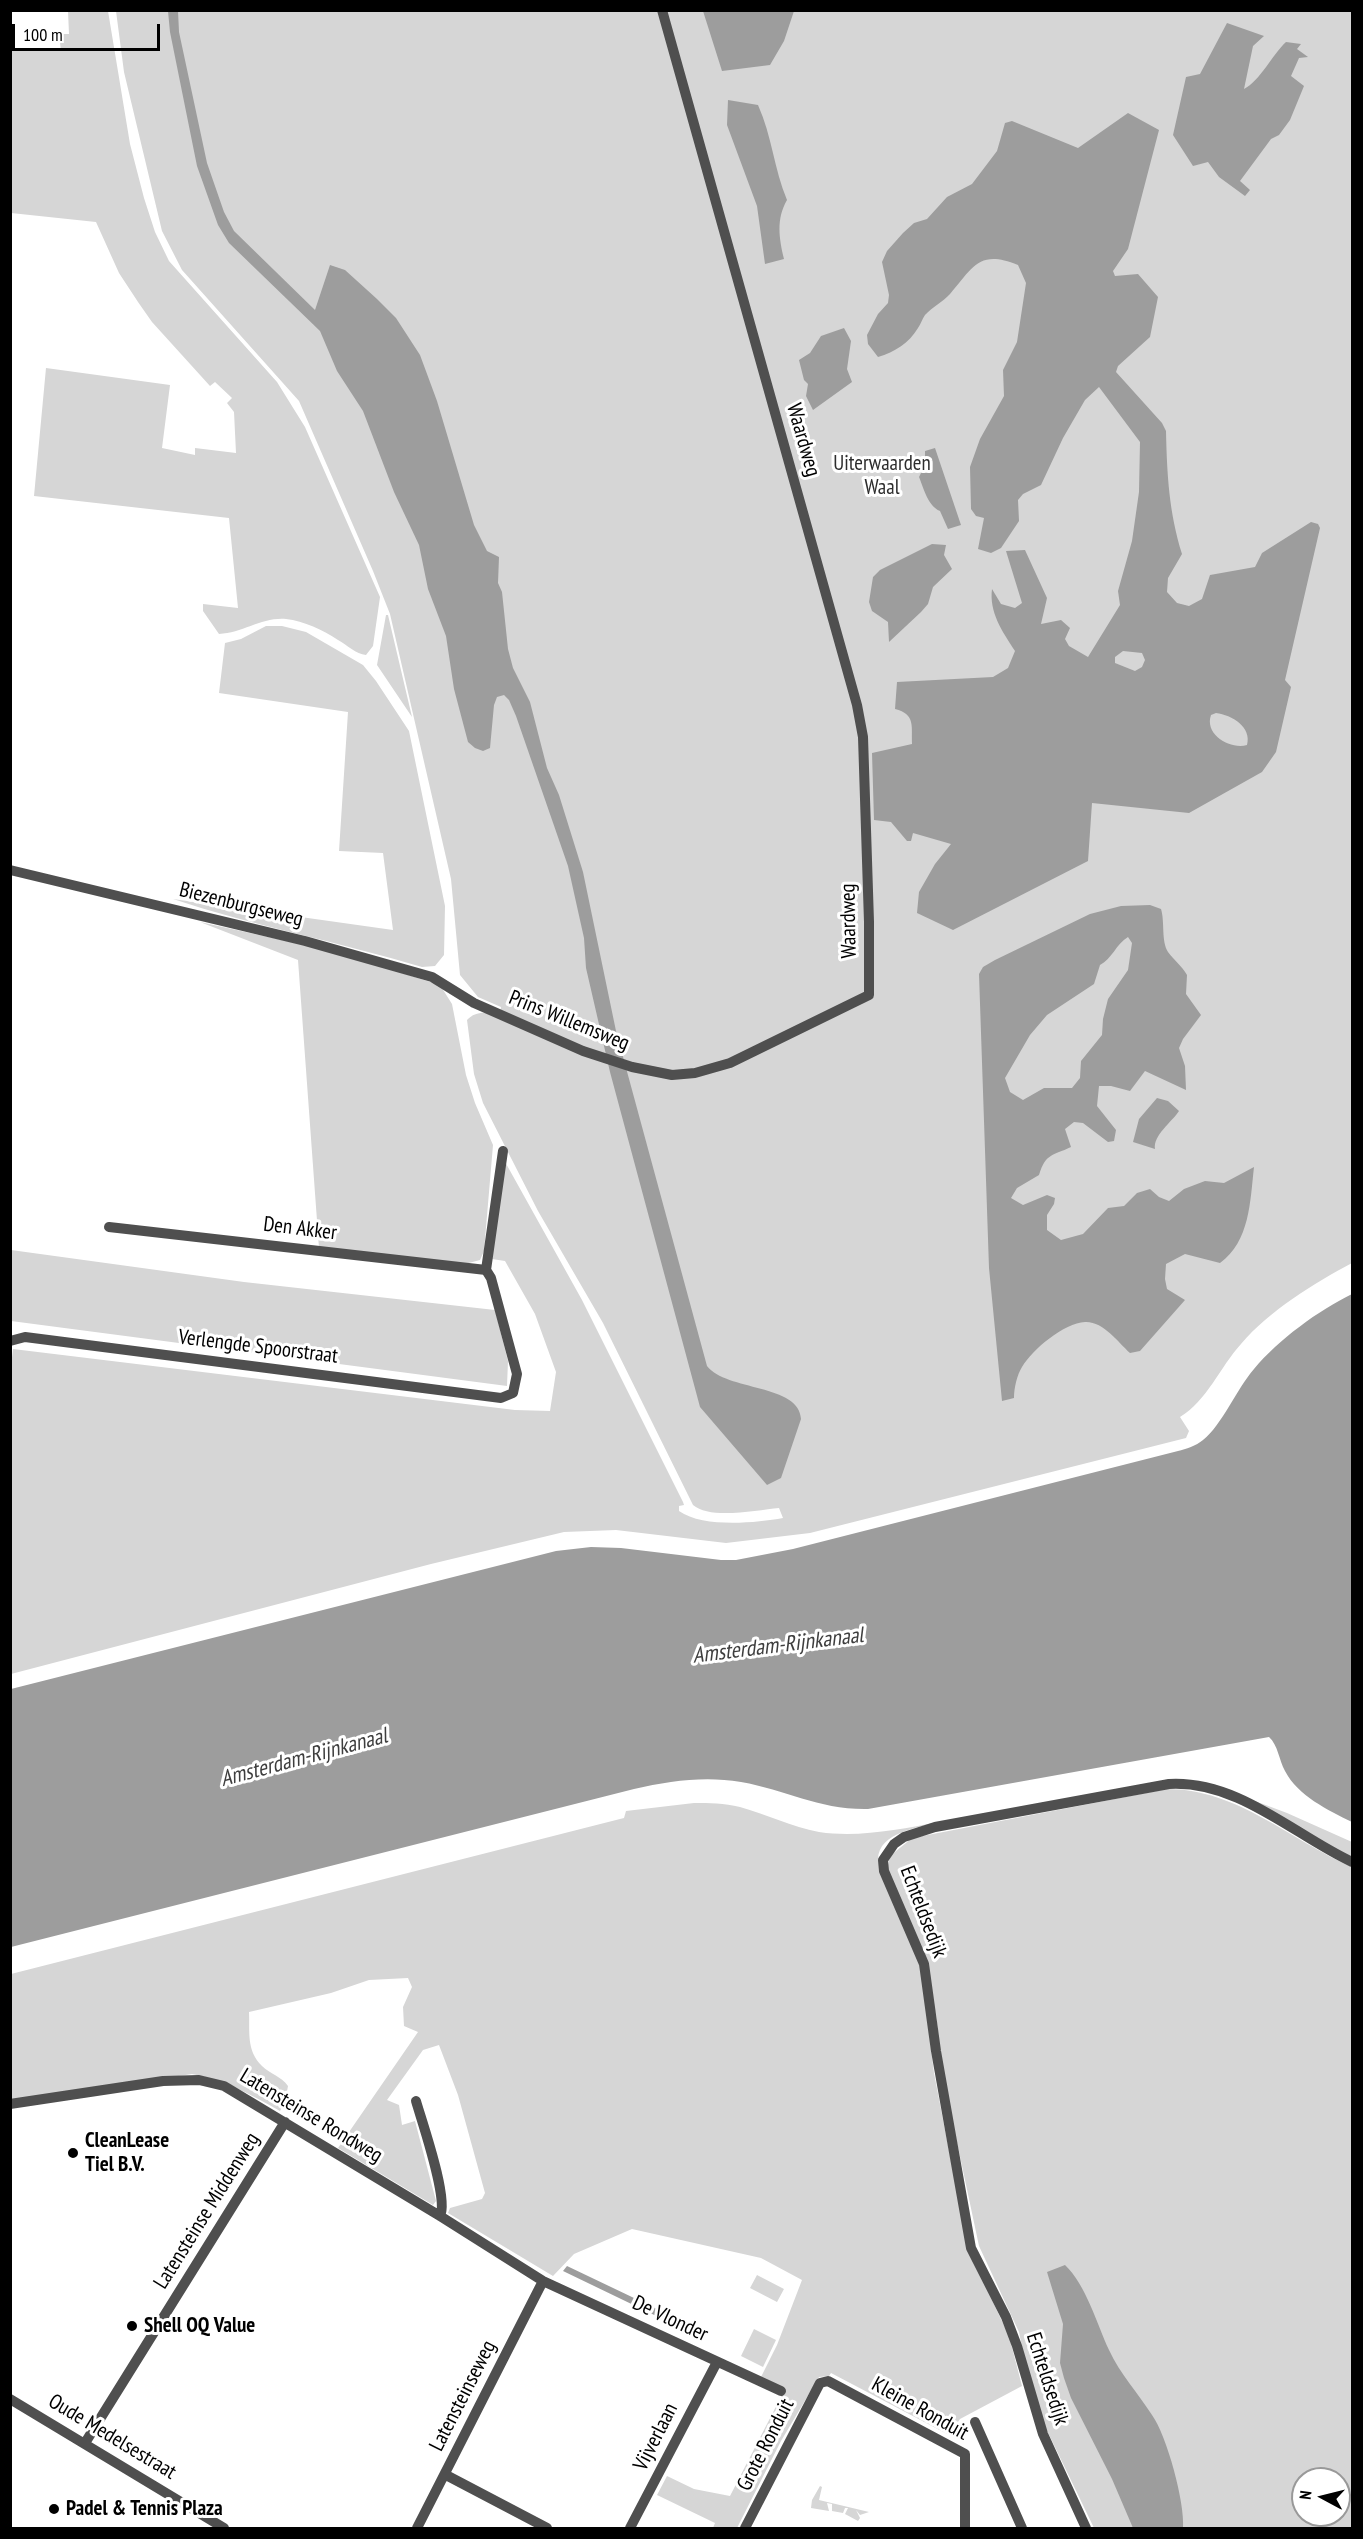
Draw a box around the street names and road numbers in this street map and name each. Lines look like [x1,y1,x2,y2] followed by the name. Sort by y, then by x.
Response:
[781,401,825,479] street label: Waardweg
[177,877,305,933] street label: Biezenburgseweg
[836,883,862,959] street label: Waardweg
[505,985,633,1057] street label: Prins Willemsweg
[262,1212,338,1246] street label: Den Akker
[177,1325,339,1369] street label: Verlengde Spoorstraat
[894,1863,952,1961] street label: Echteldsedijk
[235,2063,387,2169] street label: Latensteinse Rondweg
[149,2128,265,2294] street label: Latensteinse Middenweg
[628,2291,712,2347] street label: De Vlonder
[1020,2329,1074,2429] street label: Echteldsedijk
[424,2336,502,2456] street label: Latensteinseweg
[867,2372,973,2446] street label: Kleine Ronduit
[44,2389,180,2485] street label: Oude Medelsestraat
[732,2395,800,2495] street label: Grote Ronduit
[628,2399,684,2475] street label: Vijverlaan

